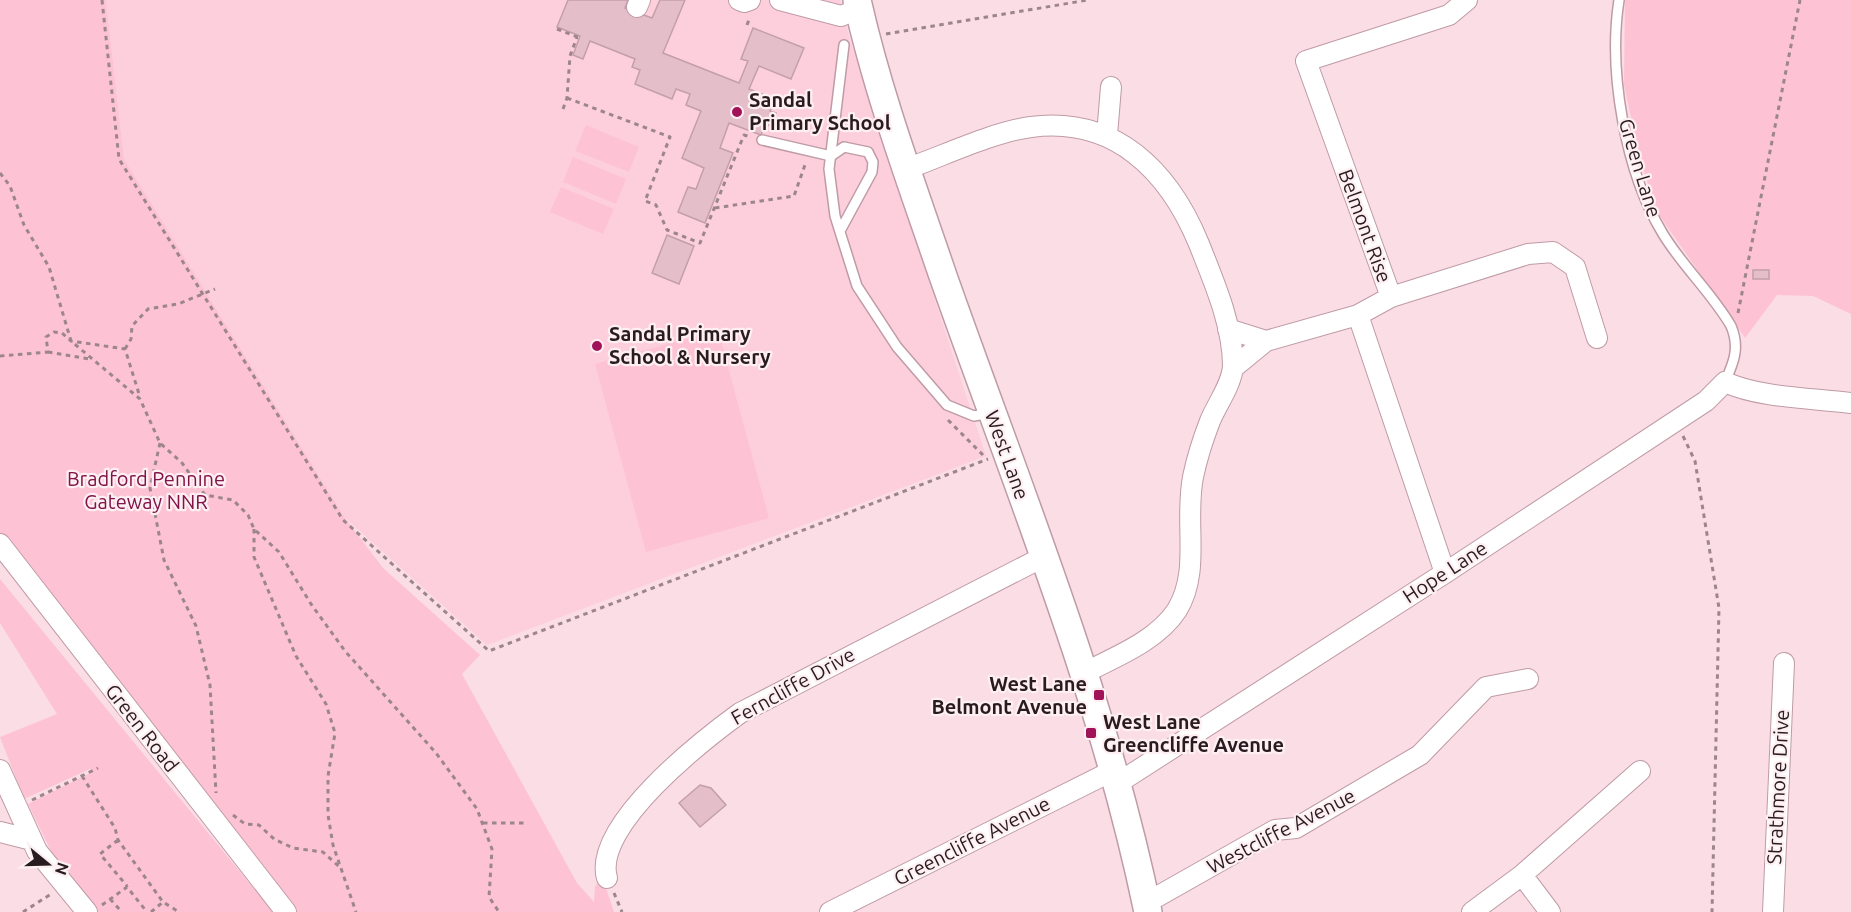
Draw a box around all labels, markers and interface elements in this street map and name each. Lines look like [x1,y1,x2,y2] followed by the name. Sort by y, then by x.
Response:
[749,88,891,134] place label: Sandal Primary School
[730,105,744,119] marker: Sandal Primary School
[1615,116,1666,220] street label: Green Lane
[1334,166,1397,286] street label: Belmont Rise
[609,322,771,368] place label: Sandal Primary School & Nursery
[590,339,604,353] marker: Sandal Primary School & Nursery
[981,407,1034,503] street label: West Lane
[67,467,225,513] park label: Bradford Pennine Gateway NNR
[1398,536,1491,607] street label: Hope Lane
[727,642,859,729] street label: Ferncliffe Drive
[931,672,1087,718] place label: West Lane Belmont Avenue
[101,679,184,776] street label: Green Road
[1092,688,1106,702] marker: West Lane Belmont Avenue
[1762,709,1793,865] street label: Strathmore Drive
[1103,710,1284,756] place label: West Lane Greencliffe Avenue
[1084,726,1098,740] marker: West Lane Greencliffe Avenue
[1203,783,1359,878] street label: Westcliffe Avenue
[890,791,1054,890] street label: Greencliffe Avenue
[18,834,78,894] north arrow
[52,860,73,877] text: N

